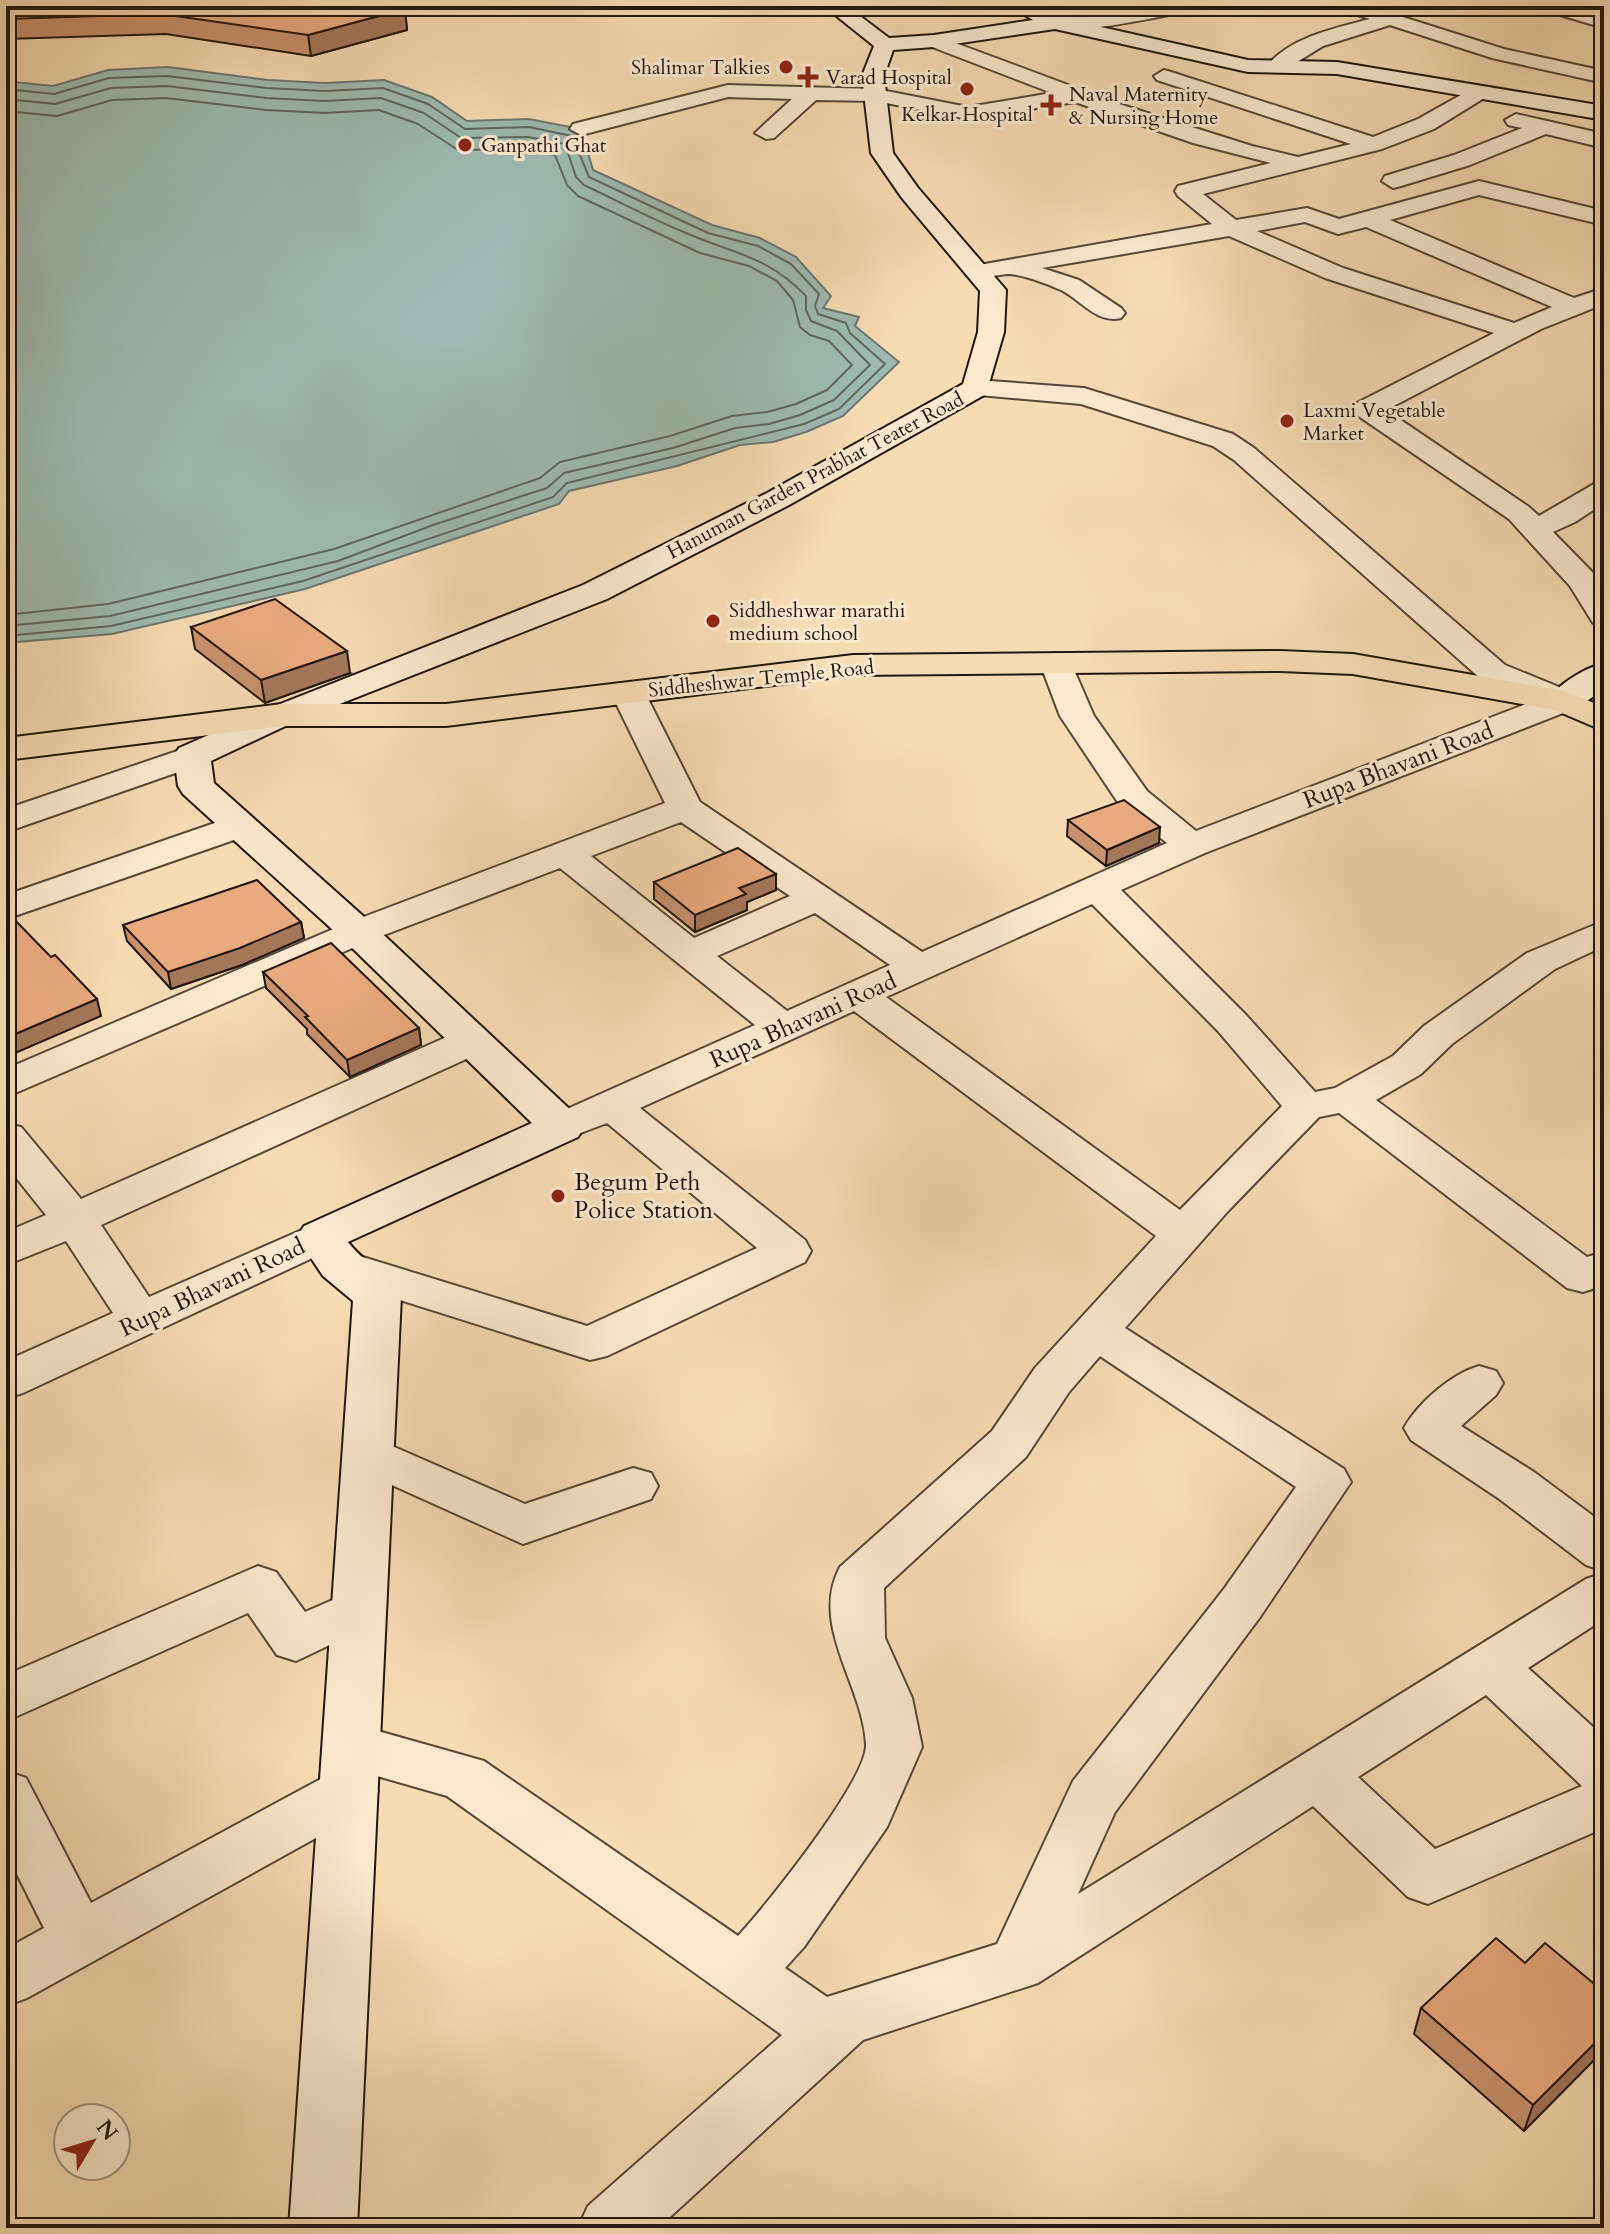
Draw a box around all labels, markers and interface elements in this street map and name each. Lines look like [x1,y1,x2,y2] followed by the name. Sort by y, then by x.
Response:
[631,54,770,81] place label: Shalimar Talkies
[777,58,795,76] marker: Shalimar Talkies
[826,64,952,91] place label: Varad Hospital
[797,66,819,88] marker: Varad Hospital
[958,80,976,98] marker: Kelkar Hospital
[1069,81,1218,131] place label: Naval Maternity & Nursing Home
[1040,94,1062,116] marker: Naval Maternity & Nursing Home
[901,101,1033,128] place label: Kelkar Hospital
[481,132,607,159] place label: Ganpathi Ghat
[456,136,474,154] marker: Ganpathi Ghat
[662,385,969,565] street label: Hanuman Garden Prabhat Teater Road
[1303,397,1446,447] place label: Laxmi Vegetable Market
[1278,412,1296,430] marker: Laxmi Vegetable Market
[729,597,906,647] place label: Siddheshwar marathi medium school
[704,612,722,630] marker: Siddheshwar marathi medium school
[647,653,876,704] street label: Siddheshwar Temple Road
[1298,714,1498,817] street label: Rupa Bhavani Road
[705,964,902,1076] street label: Rupa Bhavani Road
[574,1166,714,1227] place label: Begum Peth Police Station
[549,1187,567,1205] marker: Begum Peth Police Station
[114,1230,311,1345] street label: Rupa Bhavani Road
[52,2102,132,2182] north arrow
[89,2114,125,2147] text: N

